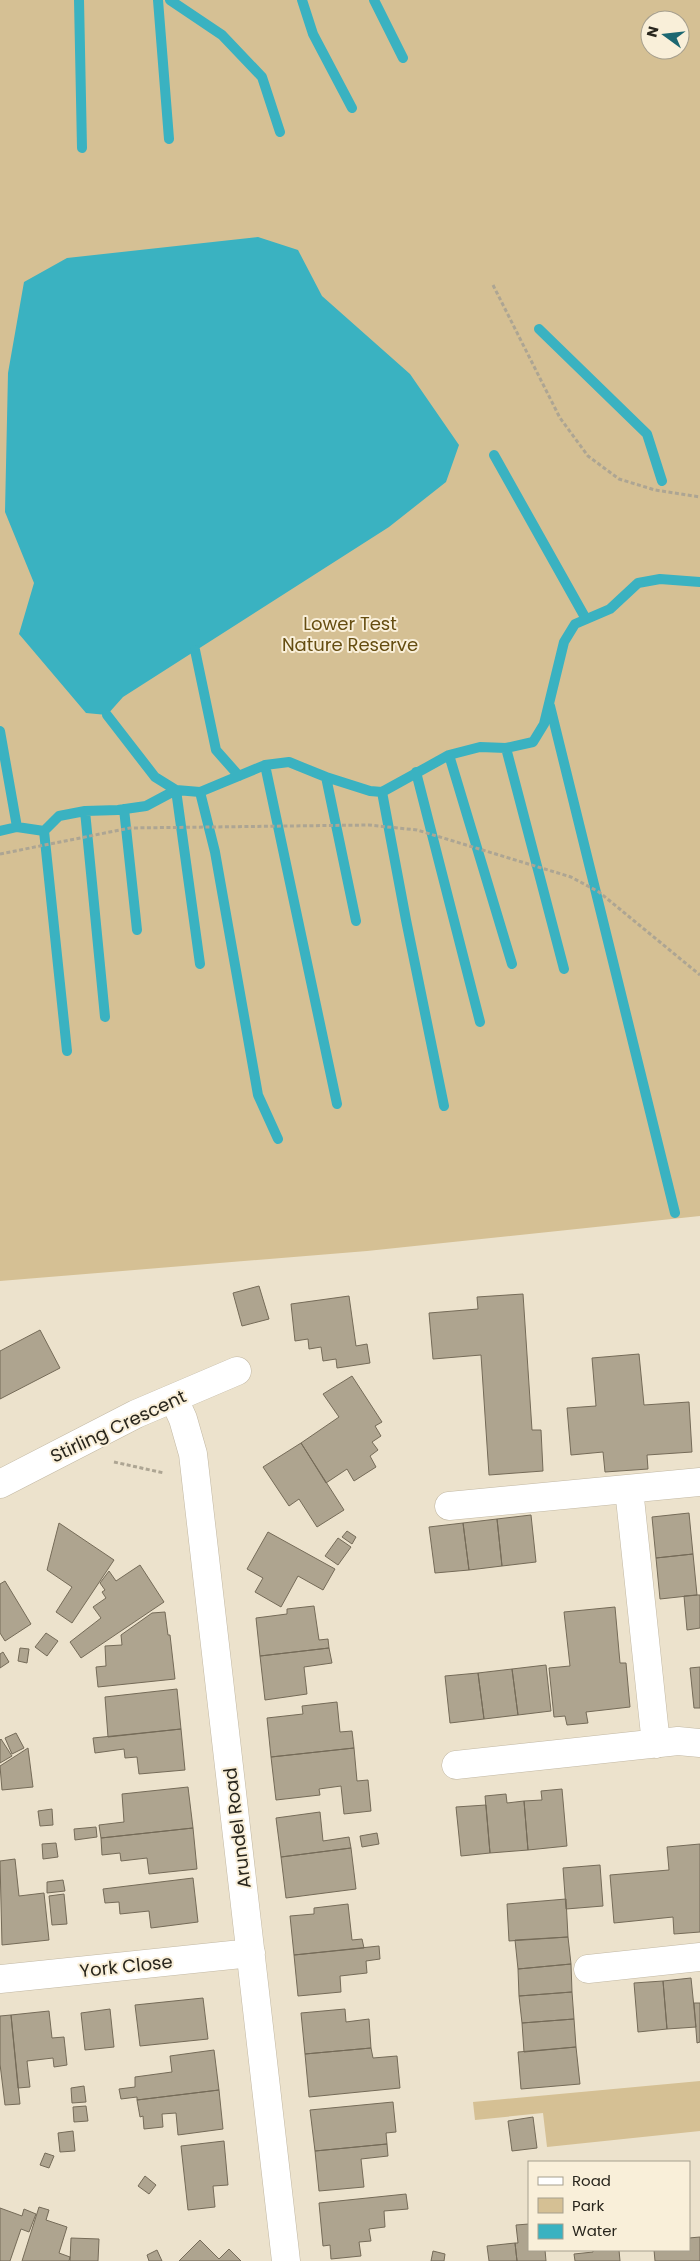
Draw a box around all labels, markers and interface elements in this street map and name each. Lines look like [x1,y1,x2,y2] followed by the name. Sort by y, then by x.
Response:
[640,10,690,60] north arrow
[641,24,663,39] text: N
[282,611,418,657] park label: Lower Test Nature Reserve
[46,1384,190,1468] street label: Stirling Crescent
[217,1766,257,1890] street label: Arundel Road
[78,1949,174,1983] street label: York Close
[528,2161,690,2251] legend
[572,2170,611,2191] text: Road
[572,2195,604,2216] text: Park
[572,2220,618,2241] text: Water

